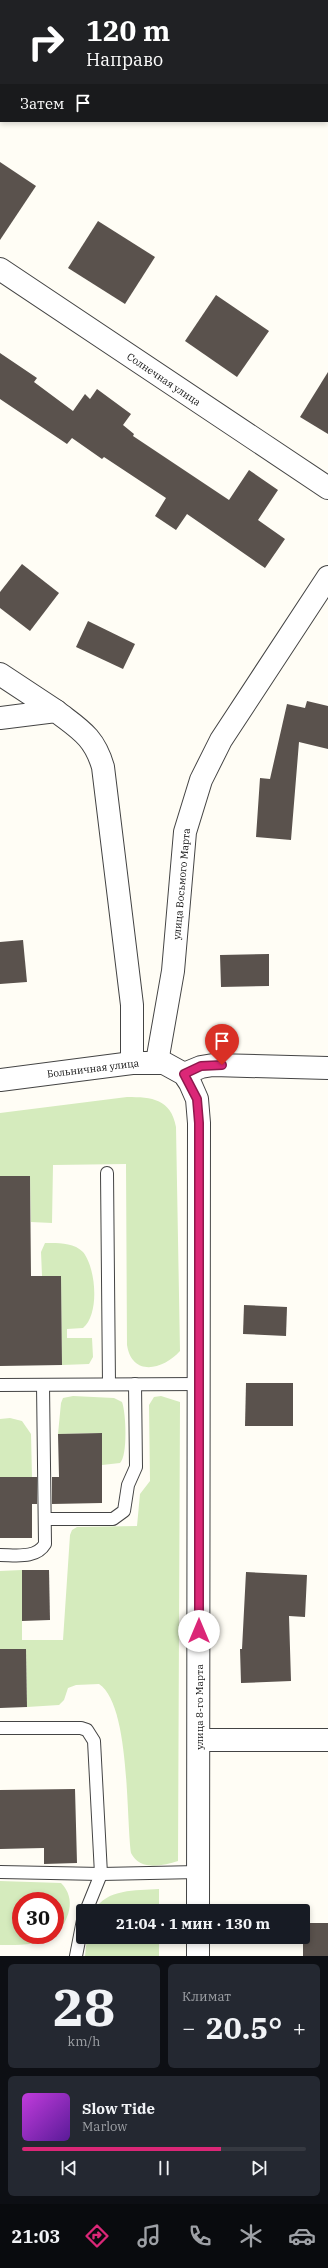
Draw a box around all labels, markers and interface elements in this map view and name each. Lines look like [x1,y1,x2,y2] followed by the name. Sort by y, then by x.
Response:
[86,12,170,49] text: 120 m
[20,16,72,68] icon: right
[86,48,163,71] text: Направо
[72,92,94,114] icon: arrive
[20,94,64,113] text: Затем
[124,350,203,409] street label: Солнечная улица
[170,827,193,940] street label: улица Восьмого Марта
[205,1024,239,1065] pin
[211,1030,233,1052] icon: arrive
[46,1056,140,1081] street label: Больничная улица
[178,1610,220,1652] position arrow
[193,1664,206,1750] street label: улица 8-го Марта
[12,1892,64,1944] speed limit sign: 30
[116,1914,270,1933] text: 21:04 · 1 мин · 130 m
[53,1973,115,2040] text: 28
[182,1988,231,2005] text: Климат
[206,2008,282,2047] text: 20.5°
[182,2013,195,2042] text: −
[293,2013,306,2042] text: +
[68,2033,100,2050] text: km/h
[82,2099,155,2118] text: Slow Tide
[82,2118,127,2135] text: Marlow
[58,2157,80,2179] icon: previous
[153,2157,175,2179] icon: pause
[248,2157,270,2179] icon: next
[83,2222,111,2250] icon: directions
[135,2222,163,2250] icon: music
[186,2222,214,2250] icon: phone
[237,2222,265,2250] icon: climate
[288,2222,316,2250] icon: car
[12,2225,60,2248] text: 21:03

